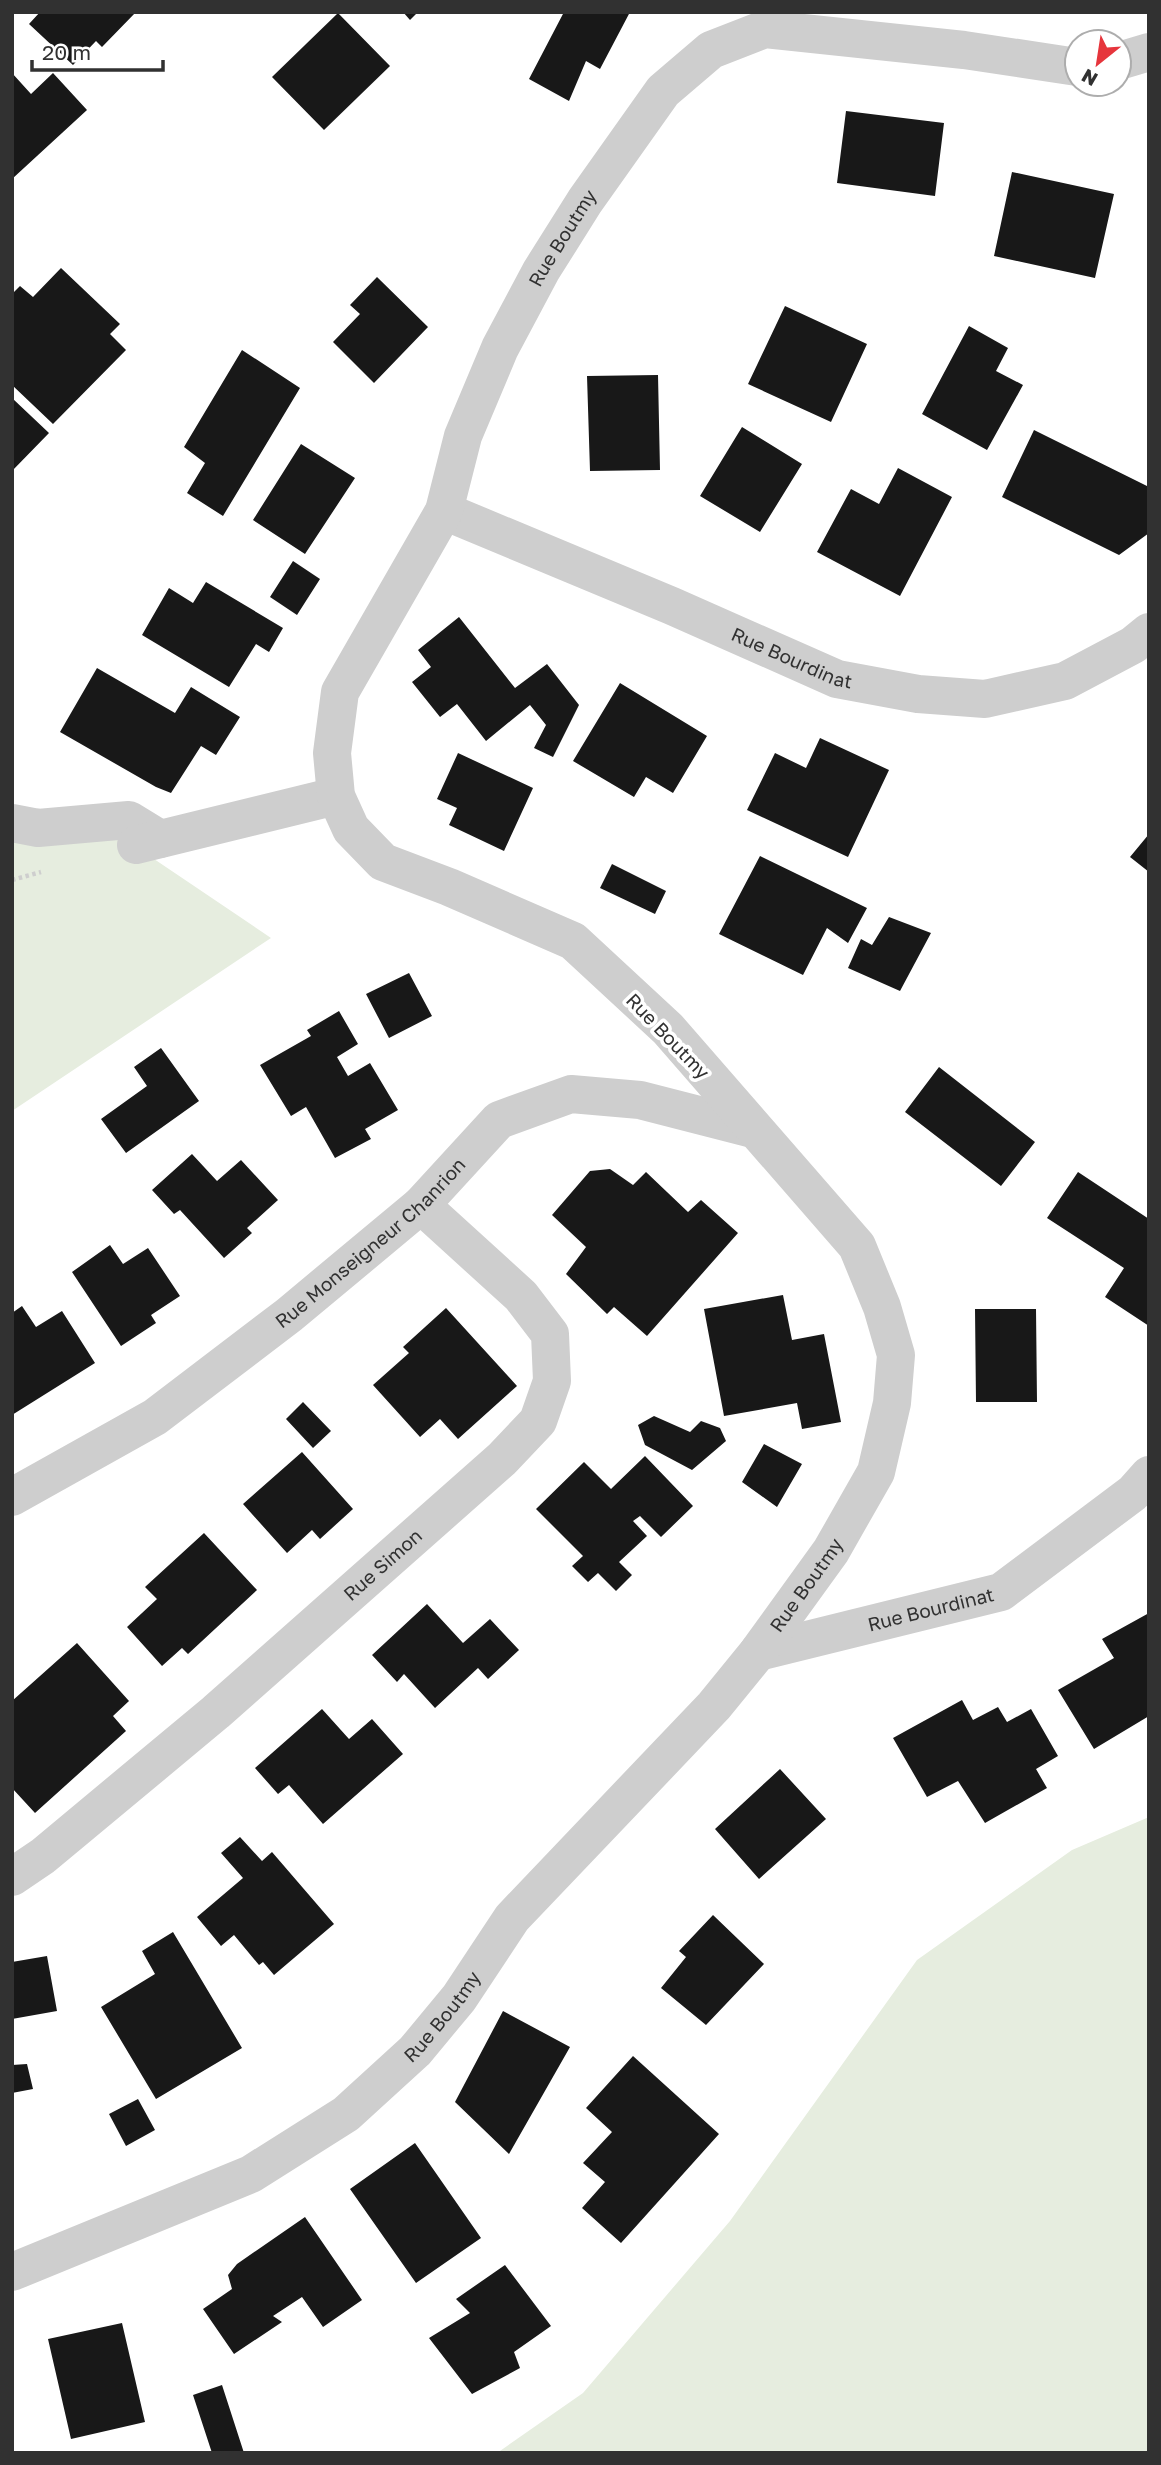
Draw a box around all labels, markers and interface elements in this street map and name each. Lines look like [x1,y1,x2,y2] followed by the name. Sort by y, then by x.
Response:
[32,28,163,72] scale bar
[1063,28,1133,98] north arrow
[42,39,91,65] text: 20 m
[1077,65,1101,92] text: N
[523,184,601,290] street label: Rue Boutmy
[728,622,854,693] street label: Rue Bourdinat
[622,988,715,1084] street label: Rue Boutmy
[270,1153,470,1332] street label: Rue Monseigneur Chanrion
[338,1523,426,1605] street label: Rue Simon
[764,1533,847,1636] street label: Rue Boutmy
[865,1582,996,1636] street label: Rue Bourdinat
[399,1966,485,2067] street label: Rue Boutmy

